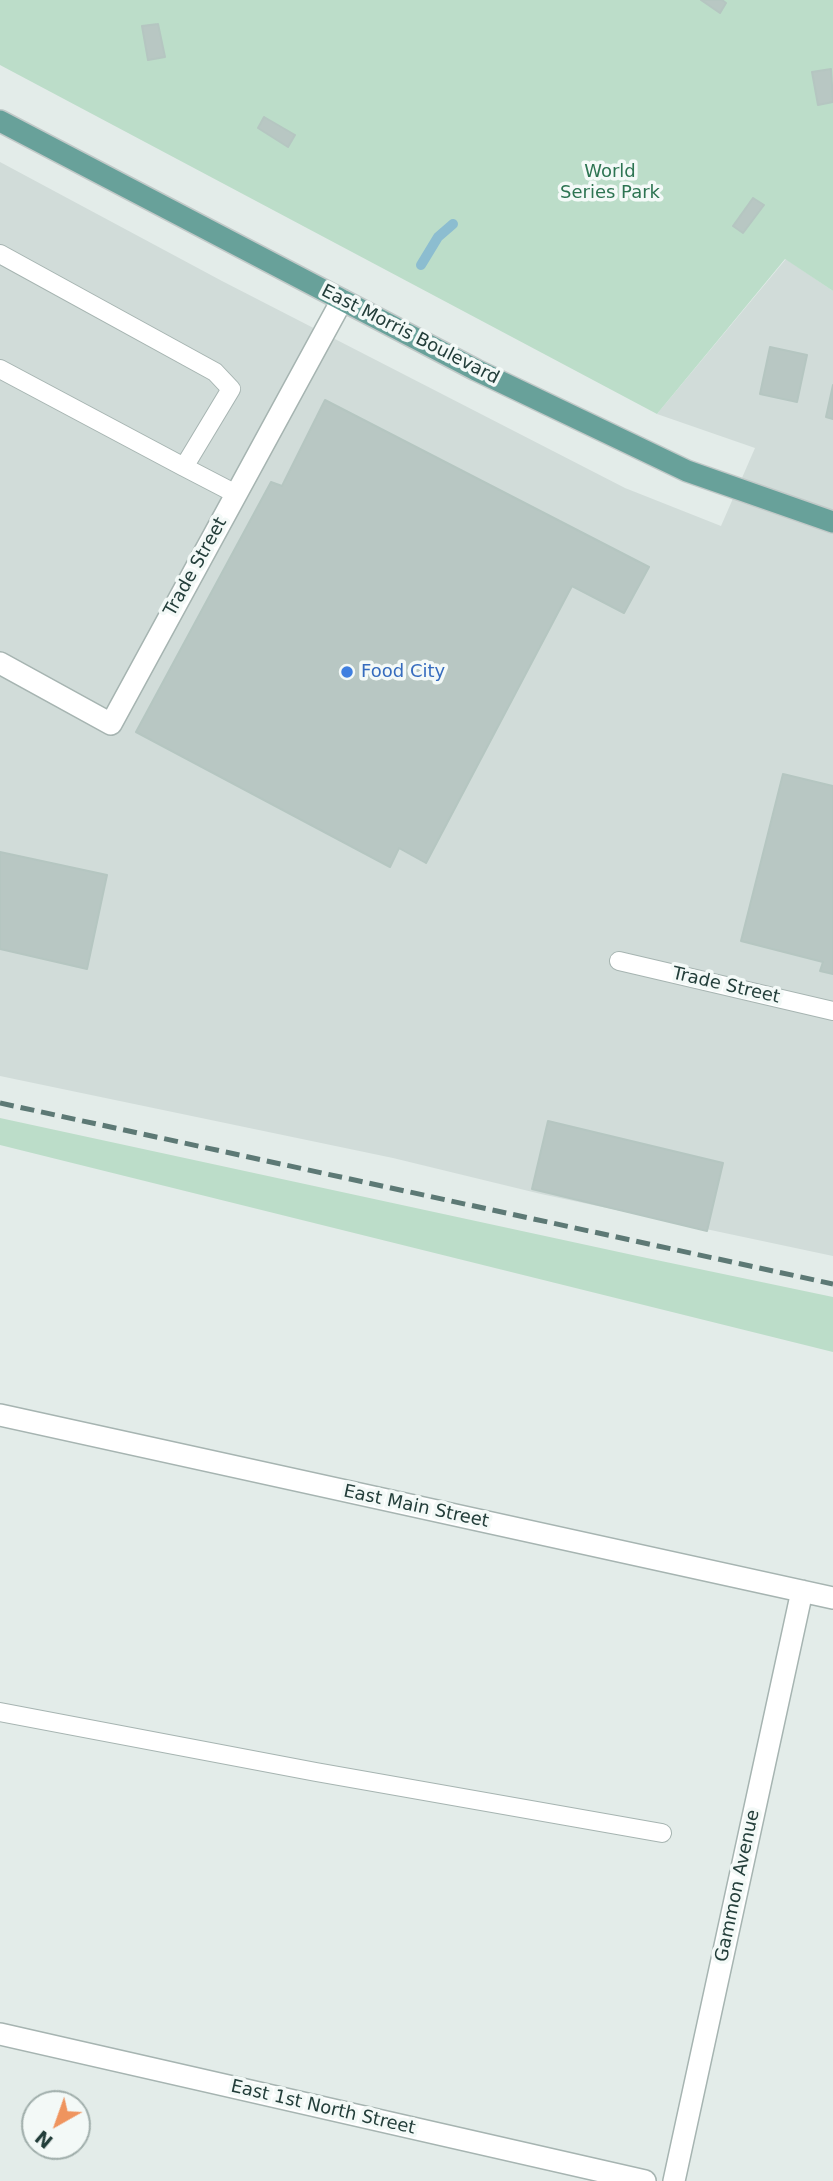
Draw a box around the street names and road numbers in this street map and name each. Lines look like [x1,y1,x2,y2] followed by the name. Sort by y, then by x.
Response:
[317,281,503,389] street label: East Morris Boulevard
[160,514,232,620] street label: Trade Street
[670,963,782,1009] street label: Trade Street
[341,1481,491,1533] street label: East Main Street
[711,1808,765,1964] street label: Gammon Avenue
[229,2076,417,2140] street label: East 1st North Street

